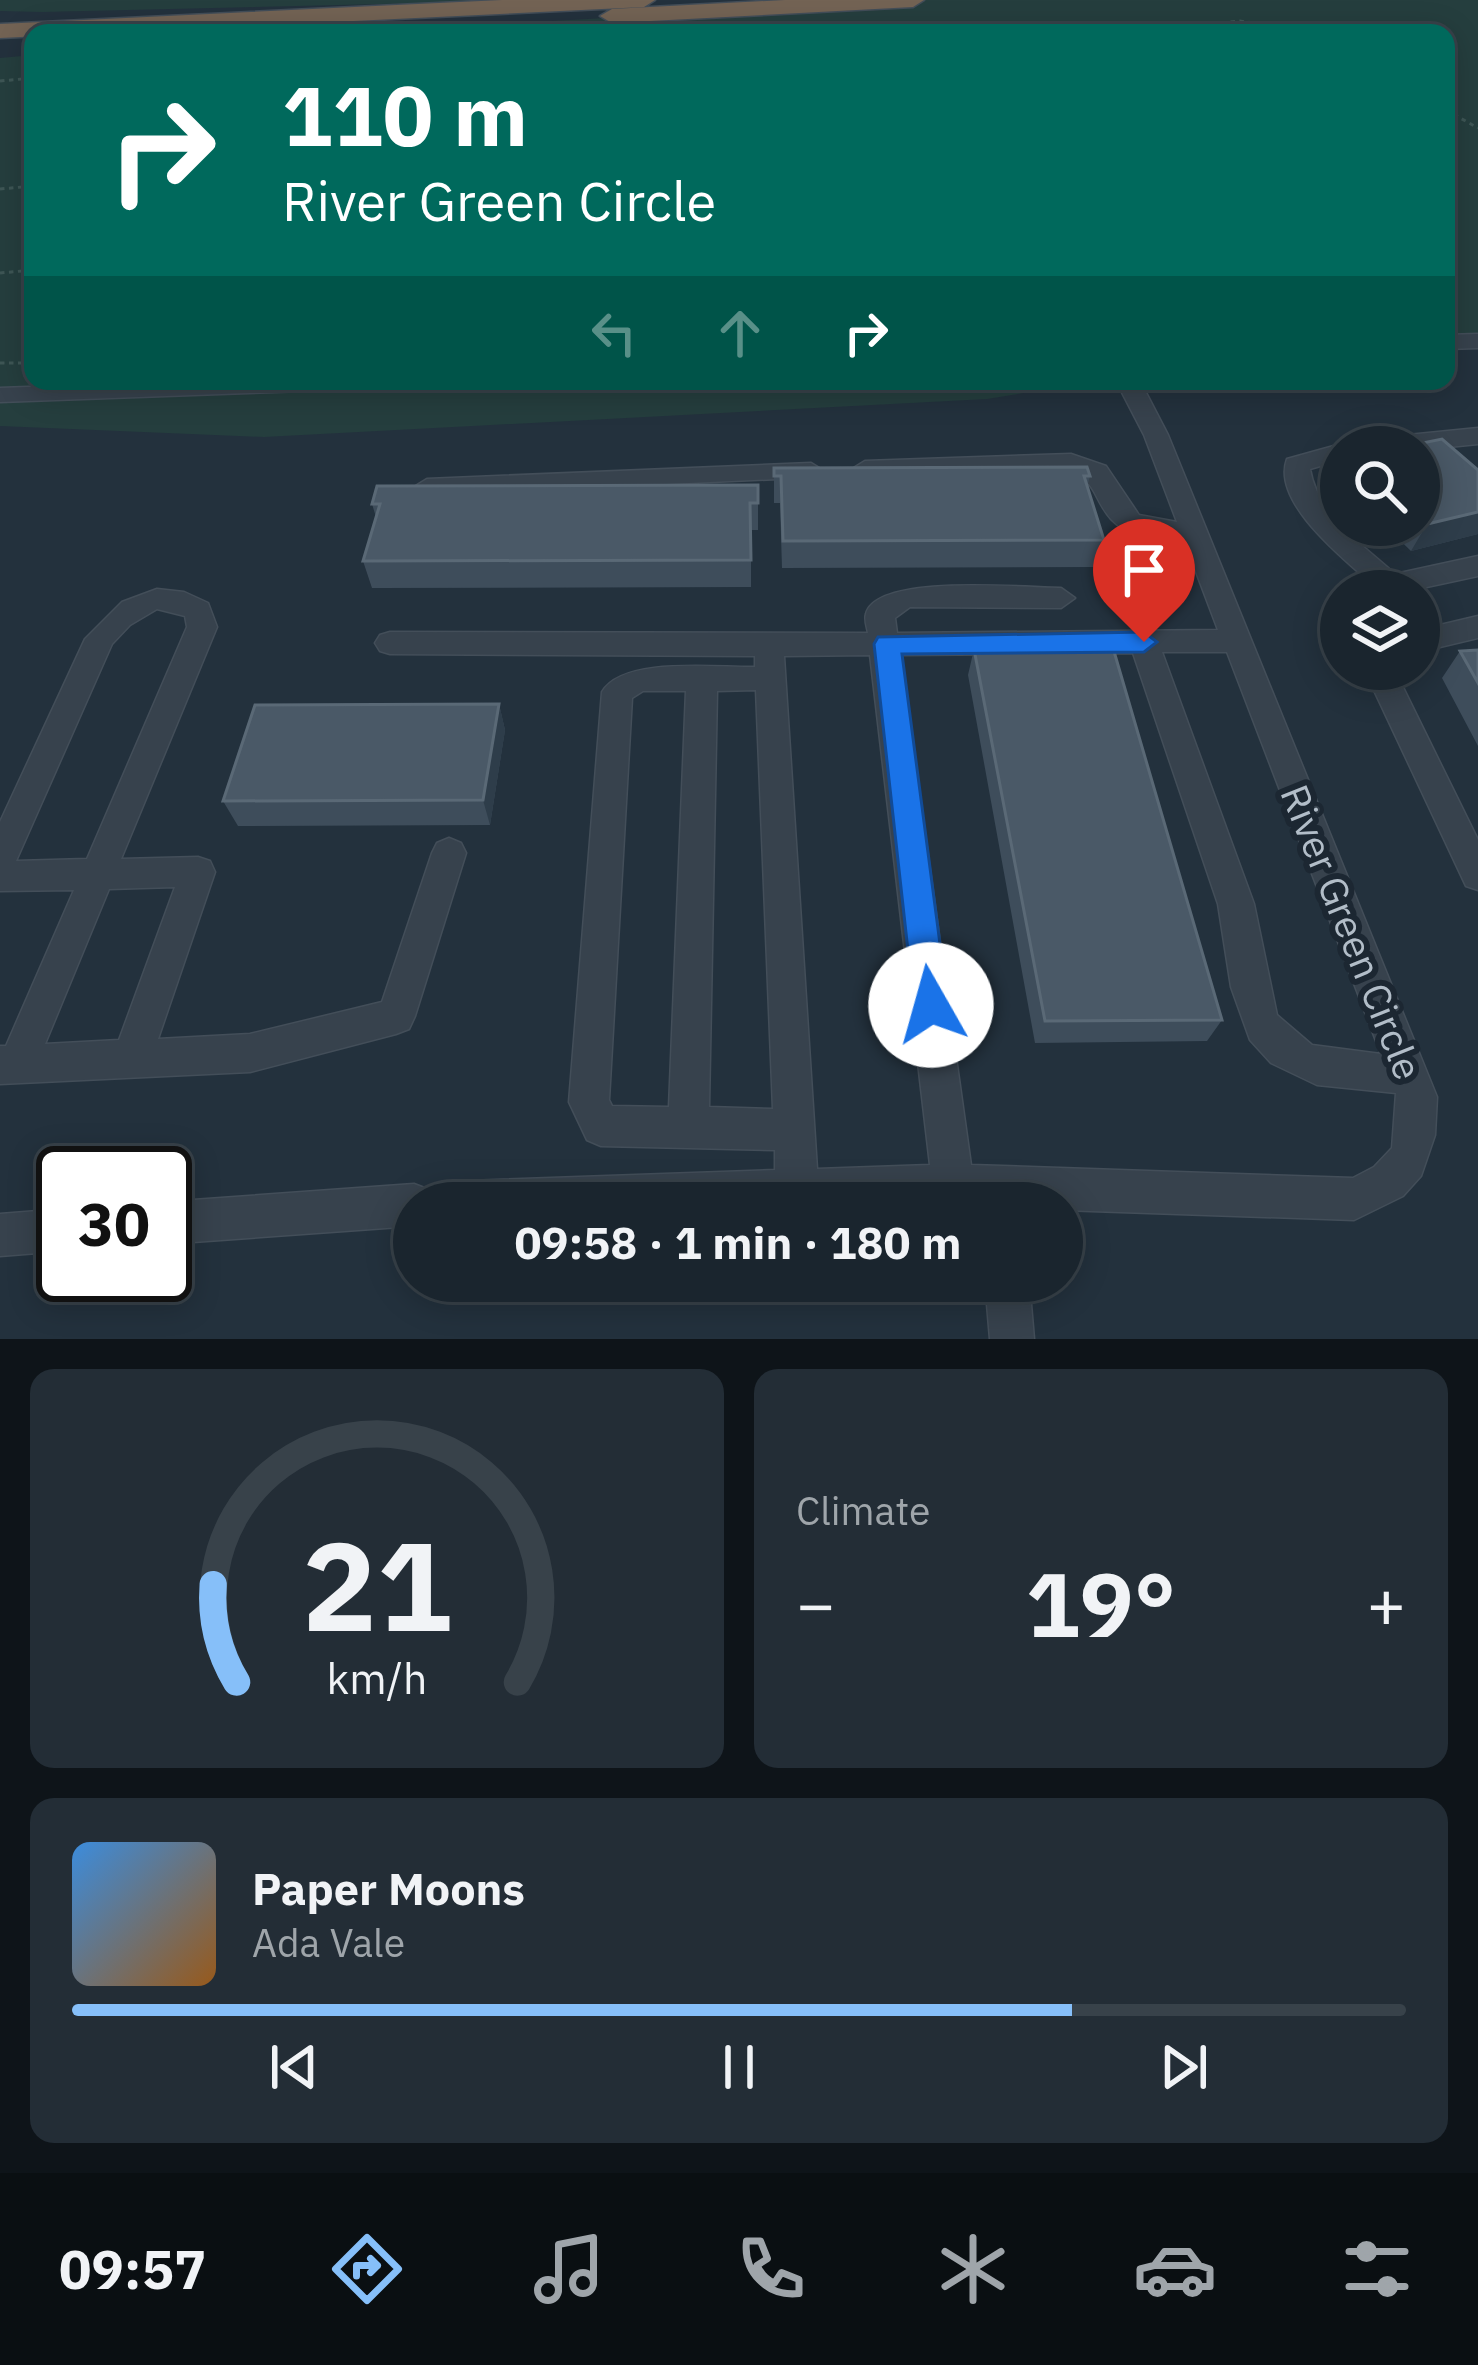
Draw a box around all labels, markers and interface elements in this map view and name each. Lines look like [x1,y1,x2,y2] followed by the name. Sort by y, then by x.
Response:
[282,60,528,169] text: 110 m
[84,72,240,228] icon: right
[282,166,716,236] text: River Green Circle
[581,300,647,366] icon: left
[707,300,773,366] icon: ahead
[833,300,899,366] icon: right
[1320,426,1440,690] map controls
[1320,426,1440,546] button: search
[1093,519,1195,642] pin
[1111,537,1177,603] icon: arrive
[1320,570,1440,690] button: layers
[1270,777,1434,1087] street label: River Green Circle
[868,942,994,1068] position arrow
[36,1146,192,1302] speed limit sign: 30
[515,1213,961,1271] text: 09:58 · 1 min · 180 m
[796,1485,930,1536] text: Climate
[302,1503,452,1665] text: 21
[1026,1545,1176,1662] text: 19°
[796,1560,836,1646] text: −
[1366,1560,1406,1646] text: +
[327,1649,427,1705] text: km/h
[252,1859,525,1917] text: Paper Moons
[252,1917,405,1968] text: Ada Vale
[261,2034,327,2100] icon: previous
[706,2034,772,2100] icon: pause
[1151,2034,1217,2100] icon: next
[325,2227,409,2311] icon: directions
[527,2227,611,2311] icon: music
[729,2227,813,2311] icon: phone
[931,2227,1015,2311] icon: climate
[1133,2227,1217,2311] icon: car
[1335,2227,1419,2311] icon: filters
[59,2234,206,2304] text: 09:57

